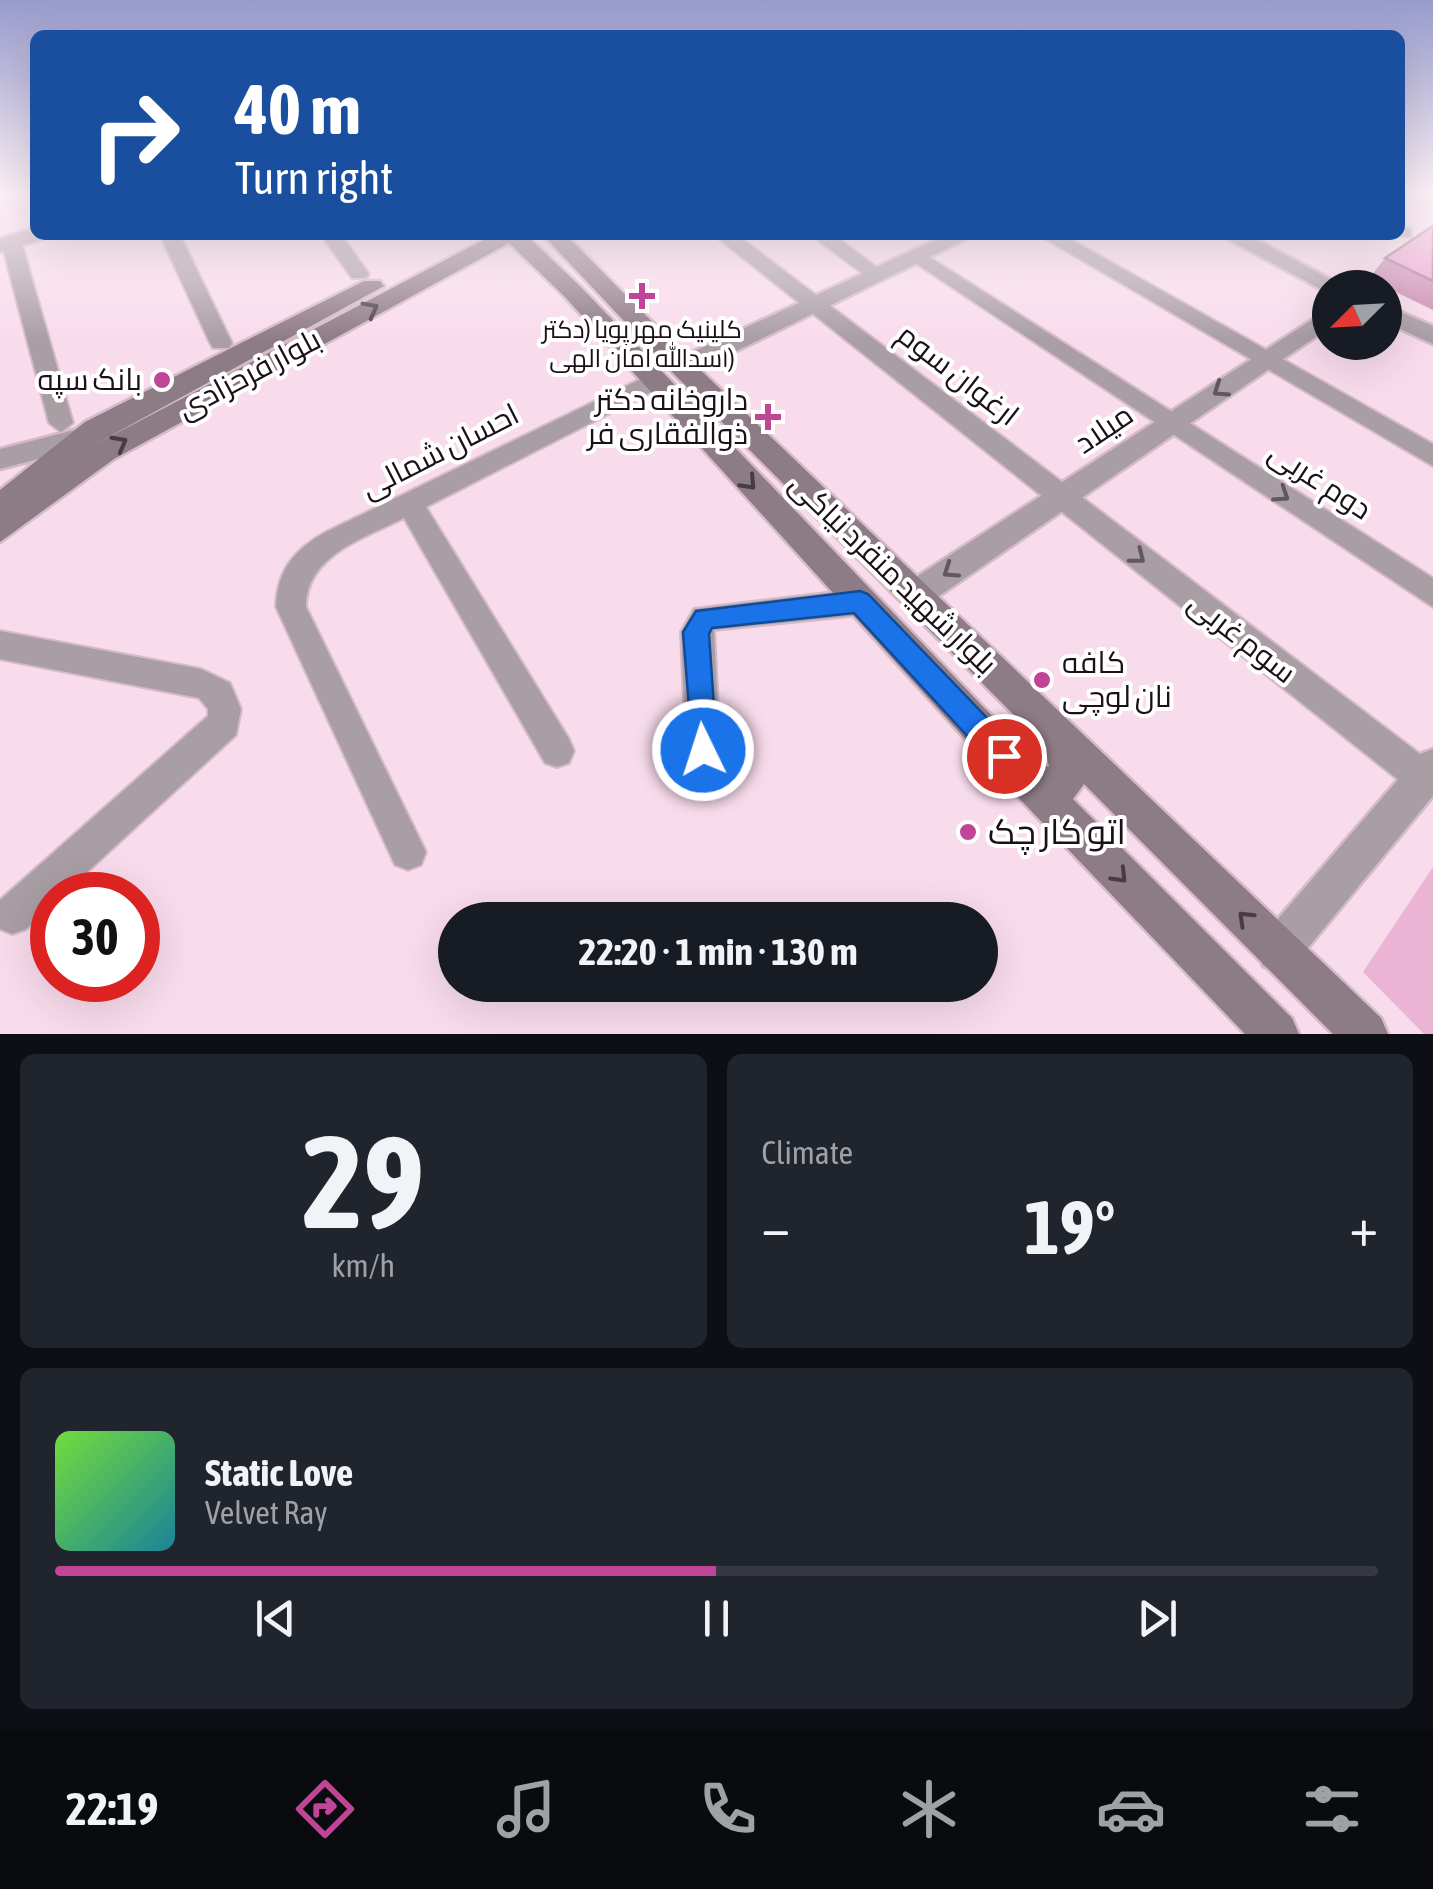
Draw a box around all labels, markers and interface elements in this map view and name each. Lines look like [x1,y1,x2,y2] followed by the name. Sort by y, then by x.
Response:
[235,69,361,149] text: 40 m
[70,70,200,200] icon: right
[235,152,393,204] text: Turn right
[1312,270,1402,360] north arrow
[1312,270,1402,360] map controls
[629,283,655,309] marker: کلینیک مهر پویا (دکتر اسدالله امان الهی)
[360,302,378,321] one-way arrow
[540,315,742,373] place label: کلینیک مهر پویا (دکتر اسدالله امان الهی)
[889,316,1026,435] street label: ارغوان سوم
[171,321,326,426] street label: بلوار فرحزادی
[38,362,142,399] place label: بانک سپه
[151,369,173,391] marker: بانک سپه
[1213,378,1232,396] one-way arrow
[586,382,748,451] place label: داروخانه دکتر ذوالفقاری فر
[355,396,525,506] street label: احسان شمالی
[1068,397,1139,460] street label: میلاد
[757,406,779,428] marker: داروخانه دکتر ذوالفقاری فر
[1261,435,1378,529] street label: دوم غربی
[109,436,127,456] one-way arrow
[782,466,1004,682] street label: بلوار شهید منفرد نیاکی
[737,472,755,490] one-way arrow
[1271,483,1289,502] one-way arrow
[1127,545,1145,563] one-way arrow
[943,559,962,577] one-way arrow
[1180,585,1303,693] street label: سوم غربی
[1062,645,1172,716] place label: کافه نان لوچی
[1031,669,1053,691] marker: کافه نان لوچی
[651,698,755,802] position arrow
[962,714,1047,799] pin
[977,729,1032,784] icon: arrive
[988,811,1126,855] place label: اتو کار چک
[957,821,979,843] marker: اتو کار چک
[1109,865,1127,883] one-way arrow
[30,872,160,1002] speed limit sign: 30
[1238,912,1256,930] one-way arrow
[578,930,858,973] text: 22:20 · 1 min · 130 m
[302,1107,424,1256] text: 29
[762,1134,853,1171] text: Climate
[1024,1184,1115,1270] text: 19°
[762,1195,790,1258] text: −
[1349,1195,1378,1258] text: +
[332,1247,395,1284] text: km/h
[205,1451,353,1494] text: Static Love
[205,1494,327,1531] text: Velvet Ray
[248,1591,303,1646] icon: previous
[689,1591,744,1646] icon: pause
[1130,1591,1185,1646] icon: next
[290,1774,360,1844] icon: directions
[491,1774,561,1844] icon: music
[693,1774,763,1844] icon: phone
[894,1774,964,1844] icon: climate
[1096,1774,1166,1844] icon: car
[1297,1774,1367,1844] icon: filters
[66,1783,158,1835] text: 22:19

